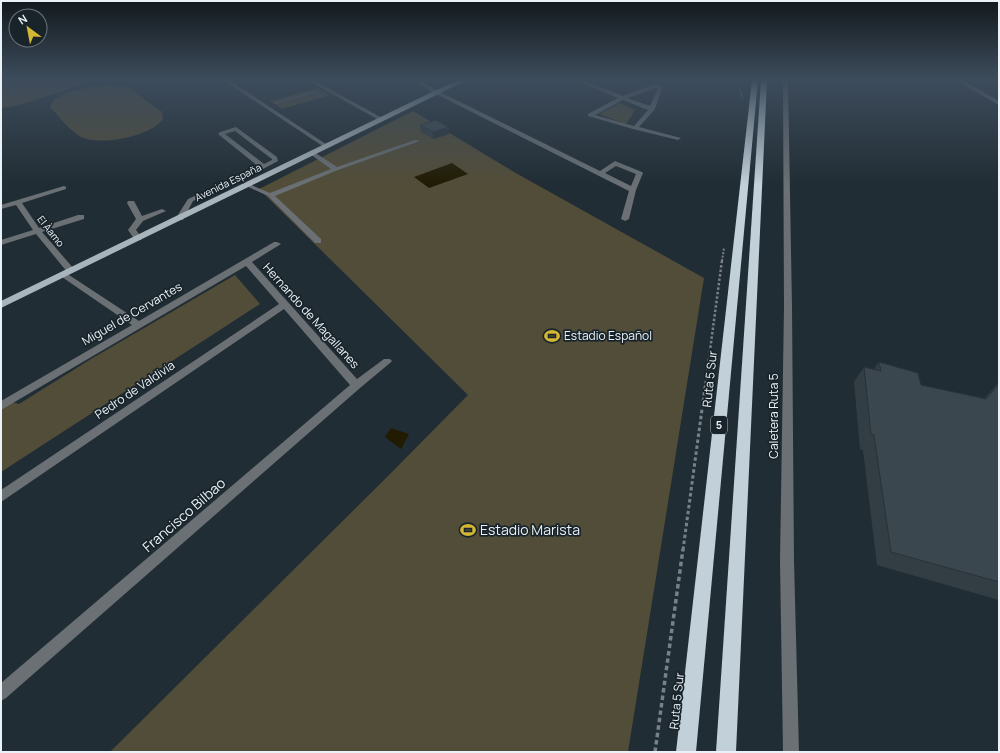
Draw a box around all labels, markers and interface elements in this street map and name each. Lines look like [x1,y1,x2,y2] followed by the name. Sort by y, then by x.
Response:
[8,8,48,48] north arrow
[15,11,30,28] text: N
[192,160,264,204] street label: Avenida España
[34,212,68,250] street label: El Àamo
[259,259,363,372] street label: Hernando de Magallanes
[78,278,185,349] street label: Miguel de Cervantes
[543,327,561,345] sports icon: Estadio Español
[564,327,652,344] place label: Estadio Español
[698,349,721,408] street label: Ruta 5 Sur
[91,356,178,423] street label: Pedro de Valdivia
[765,373,782,459] street label: Caletera Ruta 5
[711,416,727,434] road number: 5
[138,473,229,556] street label: Francisco Bilbao
[480,520,580,539] place label: Estadio Marista
[459,521,477,539] sports icon: Estadio Marista
[665,671,688,730] street label: Ruta 5 Sur

